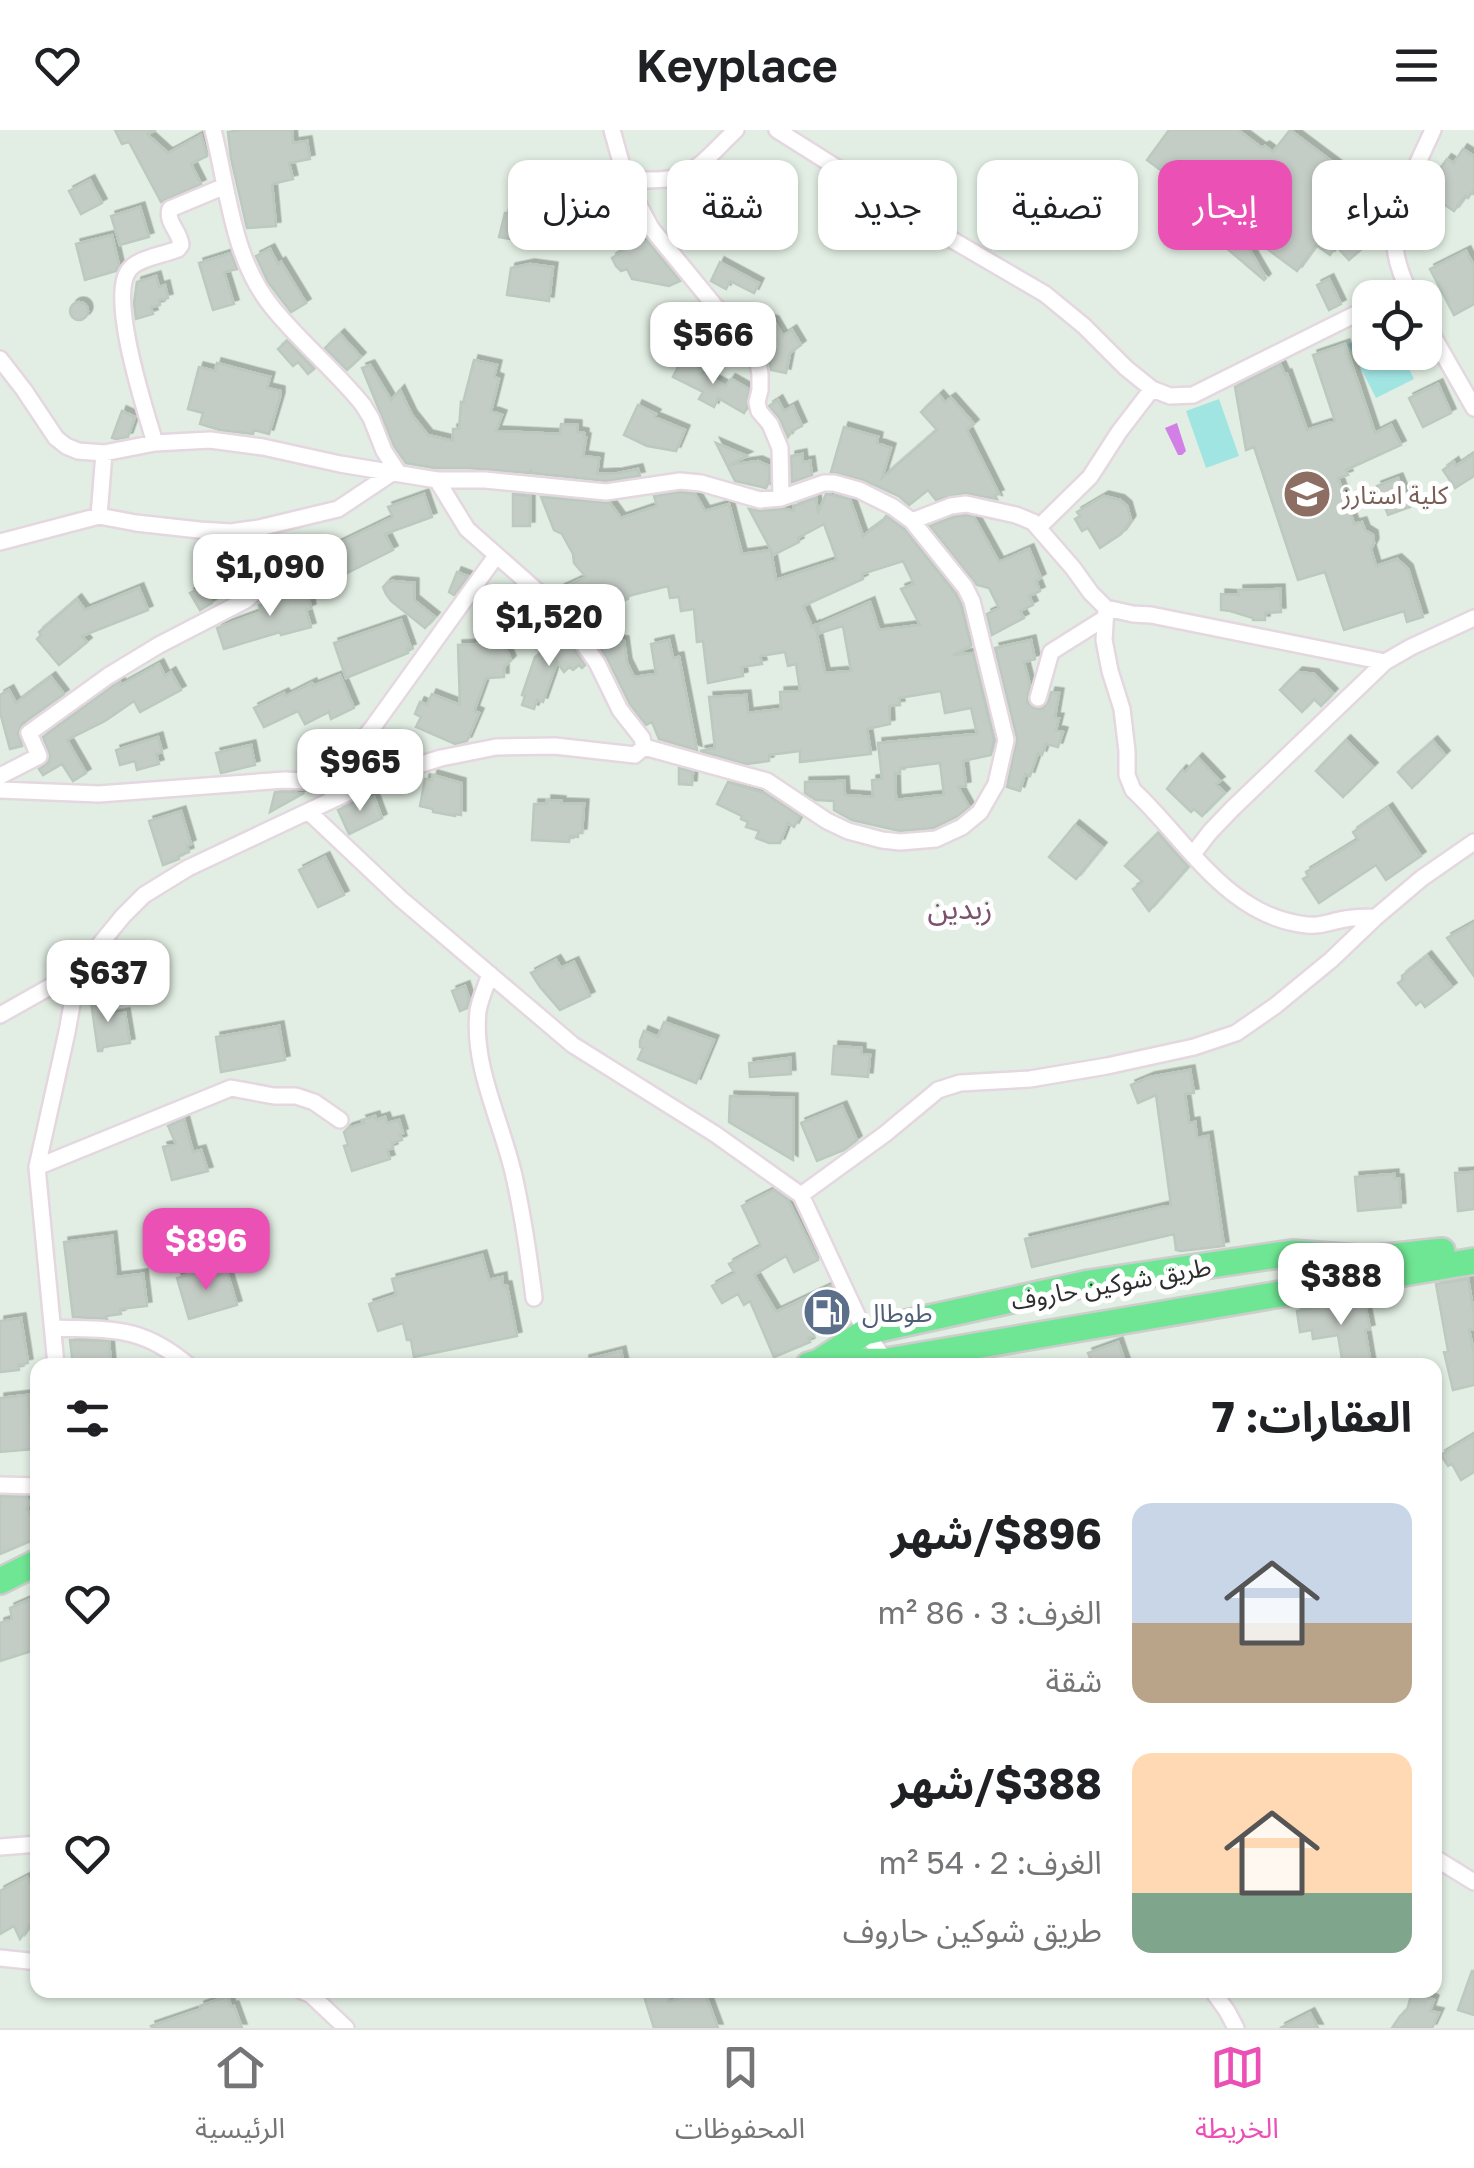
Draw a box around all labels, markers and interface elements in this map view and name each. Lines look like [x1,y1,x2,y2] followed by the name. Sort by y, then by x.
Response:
[30,38,85,93] icon: heart
[636,38,838,92] text: Keyplace
[1389,38,1444,93] icon: menu
[508,160,647,250] chip: منزل
[667,160,798,250] chip: شقة
[818,160,957,250] chip: جديد
[977,160,1138,250] chip: تصفية
[1158,160,1292,250] chip: إيجار
[1312,160,1445,250] chip: شراء
[1352,280,1442,370] map controls
[1352,280,1442,370] button: locate
[654,302,772,387] pin: $566
[672,315,754,353] text: $566
[1281,468,1333,520] school or university icon: كلية استارز
[1341,479,1449,510] place label: كلية استارز
[189,534,351,619] pin: $1,090
[215,547,325,585] text: $1,090
[468,584,630,669] pin: $1,520
[495,597,603,635] text: $1,520
[301,729,419,814] pin: $965
[319,742,401,780] text: $965
[927,890,993,926] district label: زبدين
[49,940,167,1025] pin: $637
[69,953,147,991] text: $637
[147,1208,265,1293] pin: $896
[165,1221,247,1259] text: $896
[1282,1243,1400,1328] pin: $388
[1009,1250,1214,1317] street label: طريق شوكين حاروف
[1300,1256,1382,1294] text: $388
[801,1286,853,1338] fuel station icon: طوطال
[862,1297,932,1328] place label: طوطال
[60,1391,115,1446] icon: filters
[1212,1391,1412,1441] text: العقارات: 7
[891,1508,1102,1558] text: $896/شهر
[1212,1543,1332,1663] icon: home
[60,1576,115,1631] icon: heart
[878,1593,1102,1631] text: الغرف: 3 · 86 m²
[1046,1661,1102,1699] text: شقة
[892,1758,1102,1808] text: $388/شهر
[1212,1793,1332,1913] icon: home
[60,1826,115,1881] icon: heart
[878,1843,1102,1881] text: الغرف: 2 · 54 m²
[843,1911,1102,1949] text: طريق شوكين حاروف
[195,2040,285,2159] tab: الرئيسية
[675,2040,805,2159] tab: المحفوظات
[1195,2040,1279,2159] tab: الخريطة

